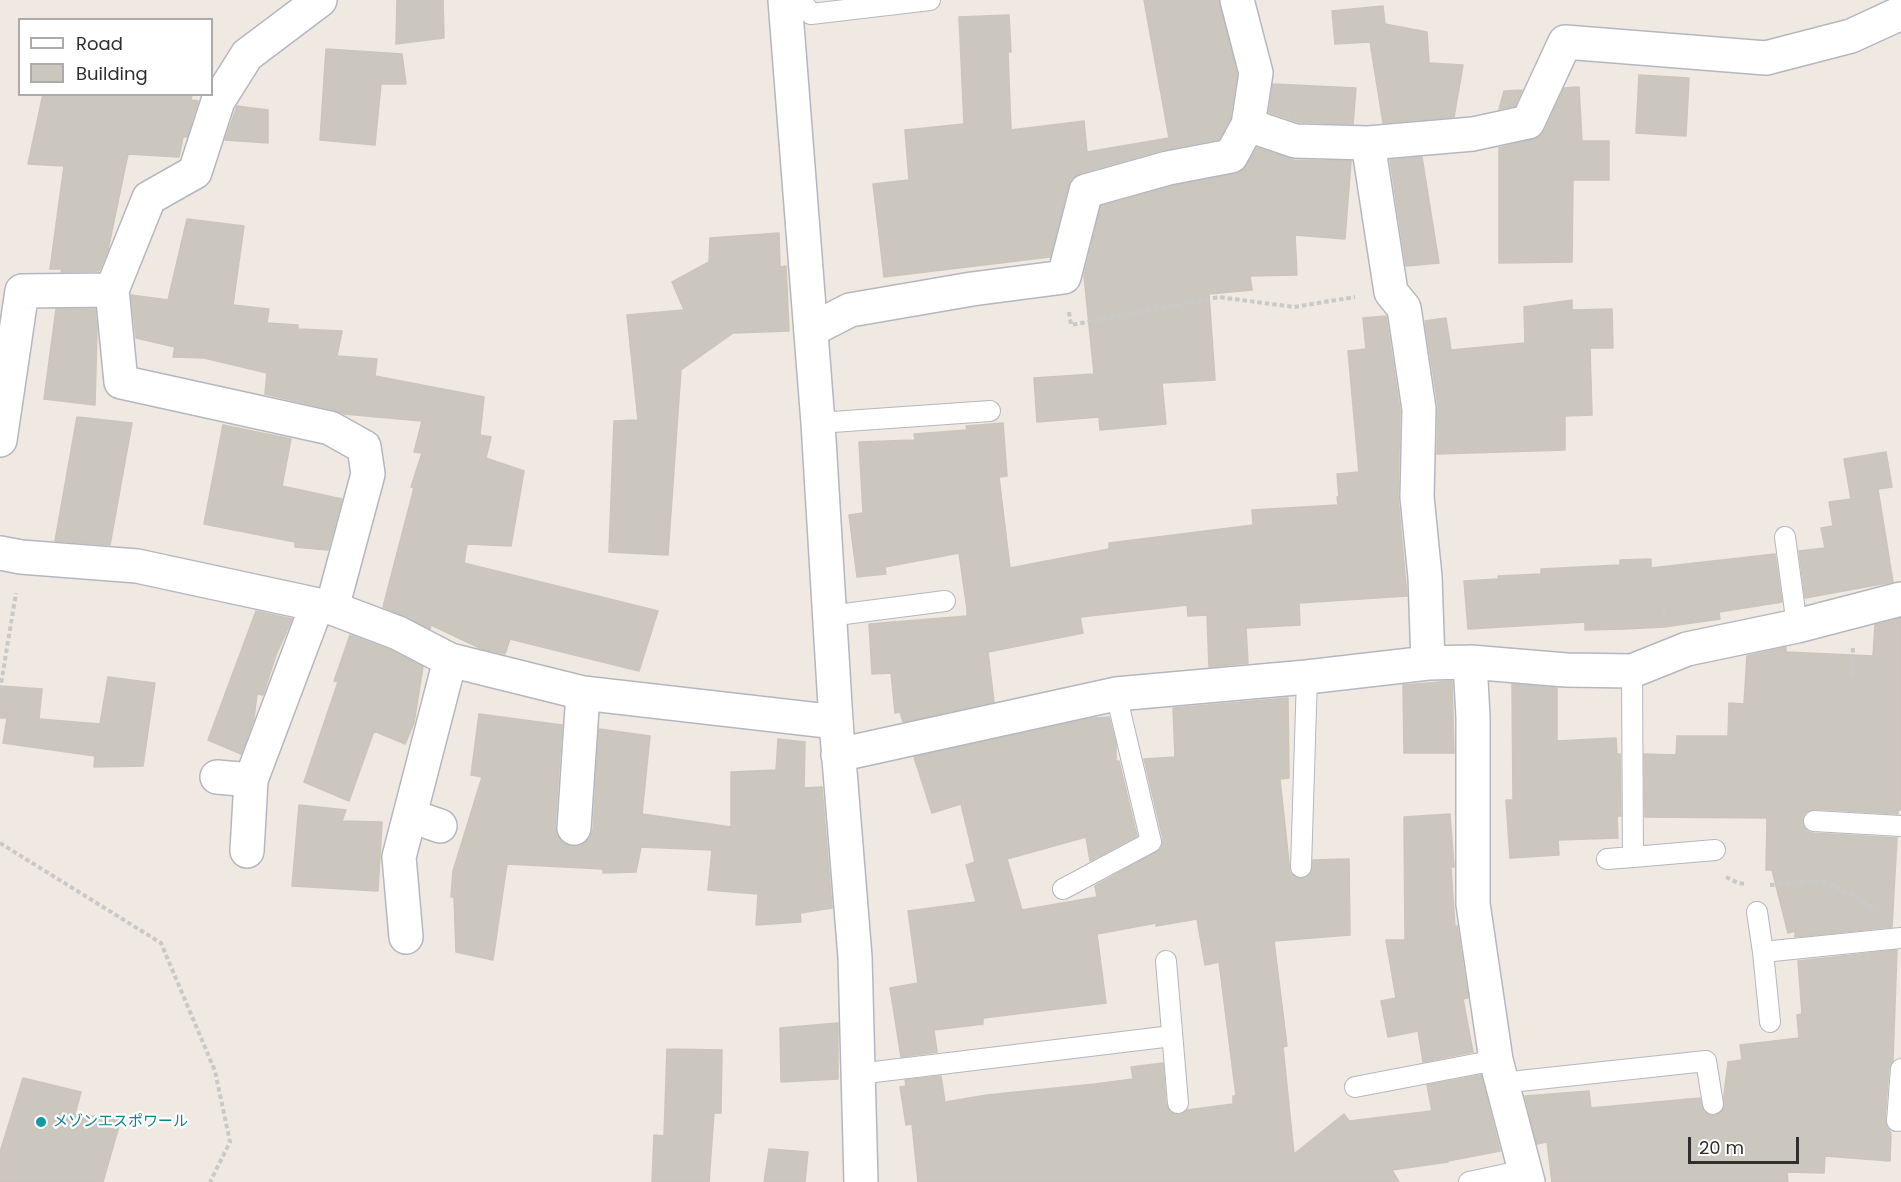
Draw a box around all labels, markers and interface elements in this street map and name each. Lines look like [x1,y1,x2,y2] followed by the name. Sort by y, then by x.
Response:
[18,18,213,96] legend
[76,31,123,56] text: Road
[76,61,148,86] text: Building
[53,1113,188,1131] place label: メゾンエスポワール
[34,1115,48,1129] marker: メゾンエスポワール
[1691,1125,1802,1163] scale bar
[1699,1135,1744,1160] text: 20 m

